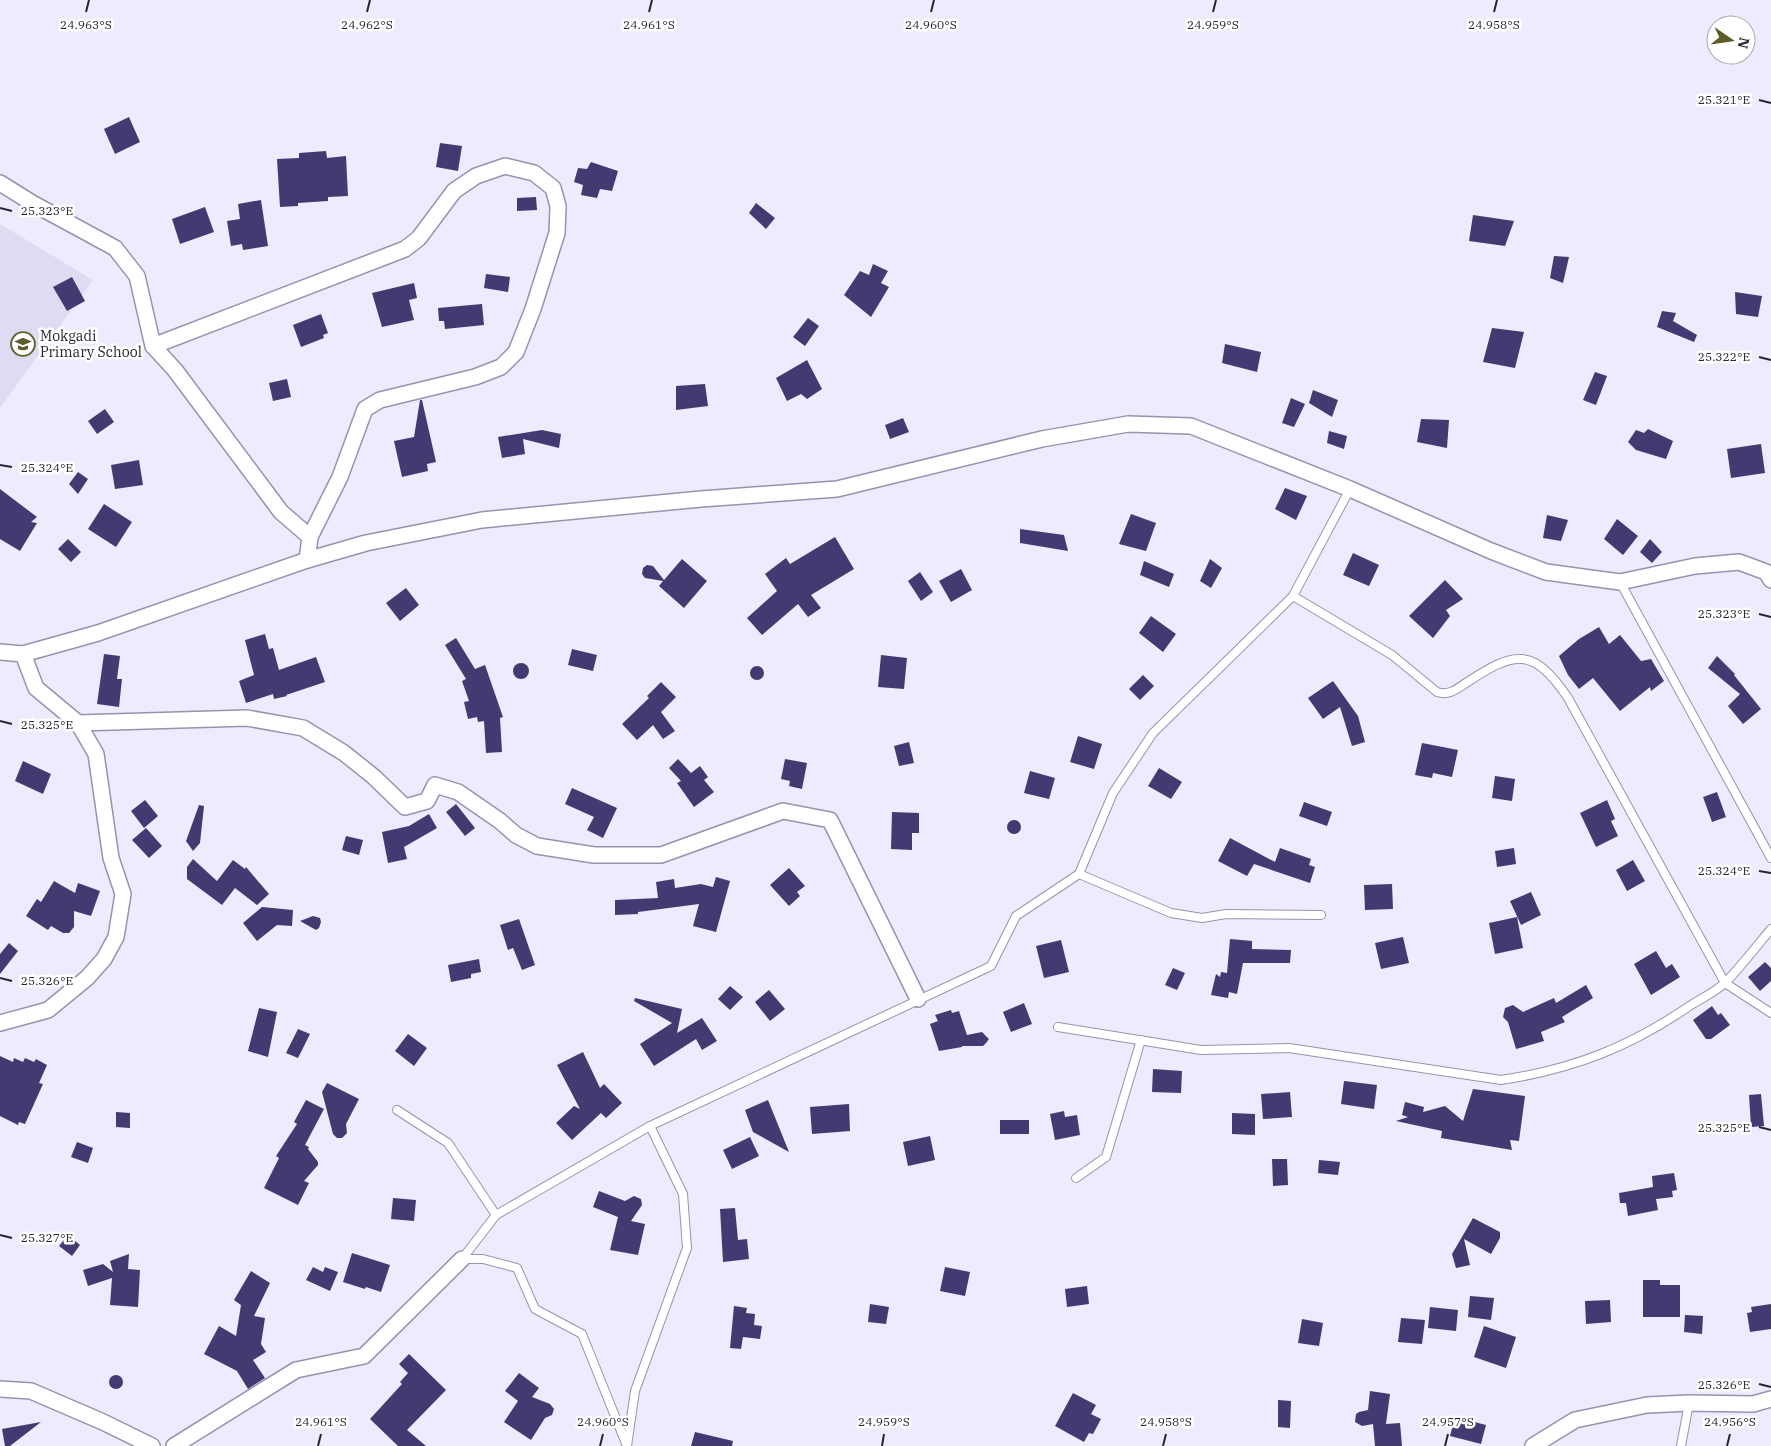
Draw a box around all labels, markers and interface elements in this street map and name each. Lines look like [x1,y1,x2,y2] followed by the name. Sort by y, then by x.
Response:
[1706,15,1756,65] north arrow
[60,17,112,32] text: 24.963°S
[341,17,393,32] text: 24.962°S
[623,17,675,32] text: 24.961°S
[905,17,957,32] text: 24.960°S
[1187,17,1239,32] text: 24.959°S
[1468,17,1520,32] text: 24.958°S
[1734,36,1754,50] text: N
[1698,92,1750,107] text: 25.321°E
[21,203,73,218] text: 25.323°E
[40,327,142,361] place label: Mokgadi Primary School
[10,331,36,357] school or university icon: Mokgadi Primary School
[1698,349,1750,364] text: 25.322°E
[21,460,73,475] text: 25.324°E
[1698,606,1750,621] text: 25.323°E
[21,717,73,732] text: 25.325°E
[1698,863,1750,878] text: 25.324°E
[21,973,73,988] text: 25.326°E
[1698,1120,1750,1135] text: 25.325°E
[21,1230,73,1245] text: 25.327°E
[1698,1377,1750,1392] text: 25.326°E
[295,1414,347,1429] text: 24.961°S
[577,1414,629,1429] text: 24.960°S
[858,1414,910,1429] text: 24.959°S
[1140,1414,1192,1429] text: 24.958°S
[1422,1414,1474,1429] text: 24.957°S
[1704,1414,1756,1429] text: 24.956°S

